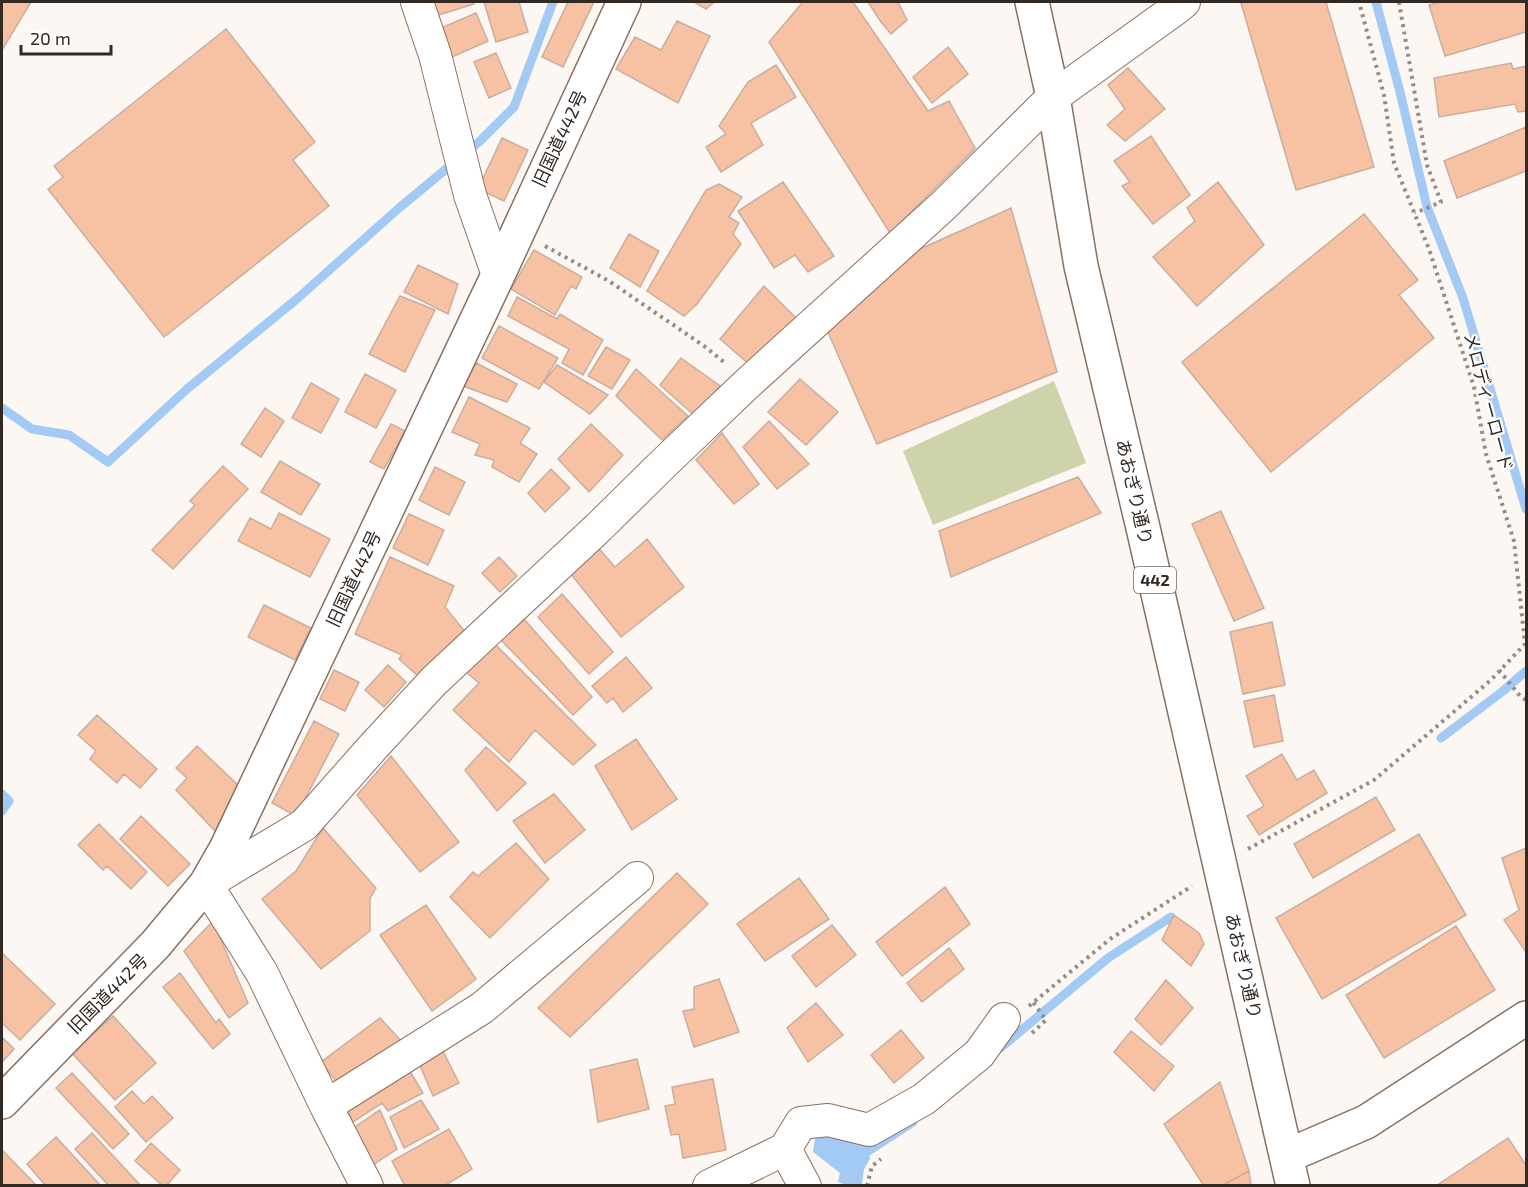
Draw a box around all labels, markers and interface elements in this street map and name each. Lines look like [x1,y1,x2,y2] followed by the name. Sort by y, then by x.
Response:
[21,18,111,56] scale bar
[30,27,71,49] text: 20 m
[527,87,591,190] street label: 旧国道442号
[1460,330,1518,474] street label: メロディーロード
[1112,437,1158,547] street label: あおぎり通り
[321,527,385,630] street label: 旧国道442号
[1134,567,1176,593] road number: 442
[1221,911,1267,1021] street label: あおぎり通り
[63,949,152,1038] street label: 旧国道442号

